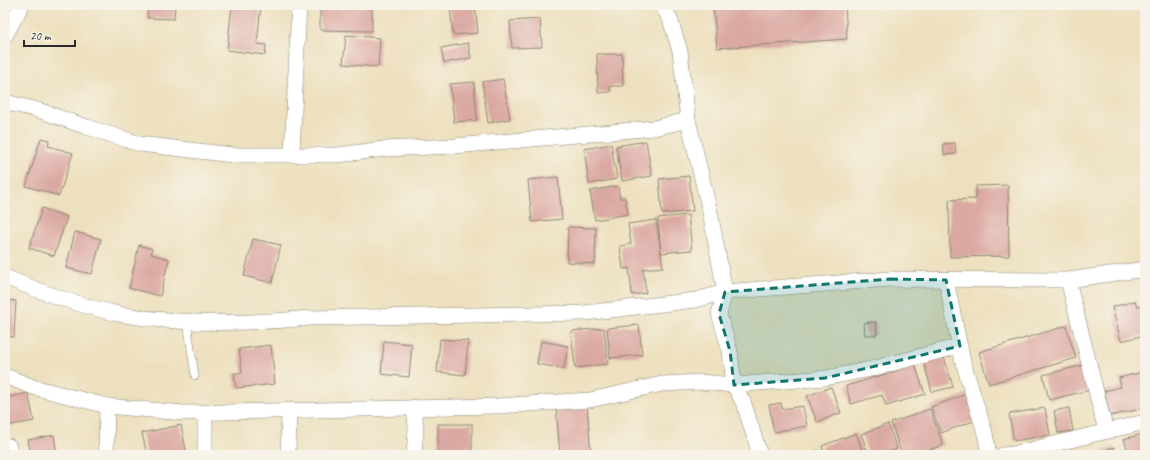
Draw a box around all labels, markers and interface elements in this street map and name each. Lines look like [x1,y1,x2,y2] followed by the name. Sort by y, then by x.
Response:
[24,22,75,48] scale bar
[30,28,52,44] text: 20 m

